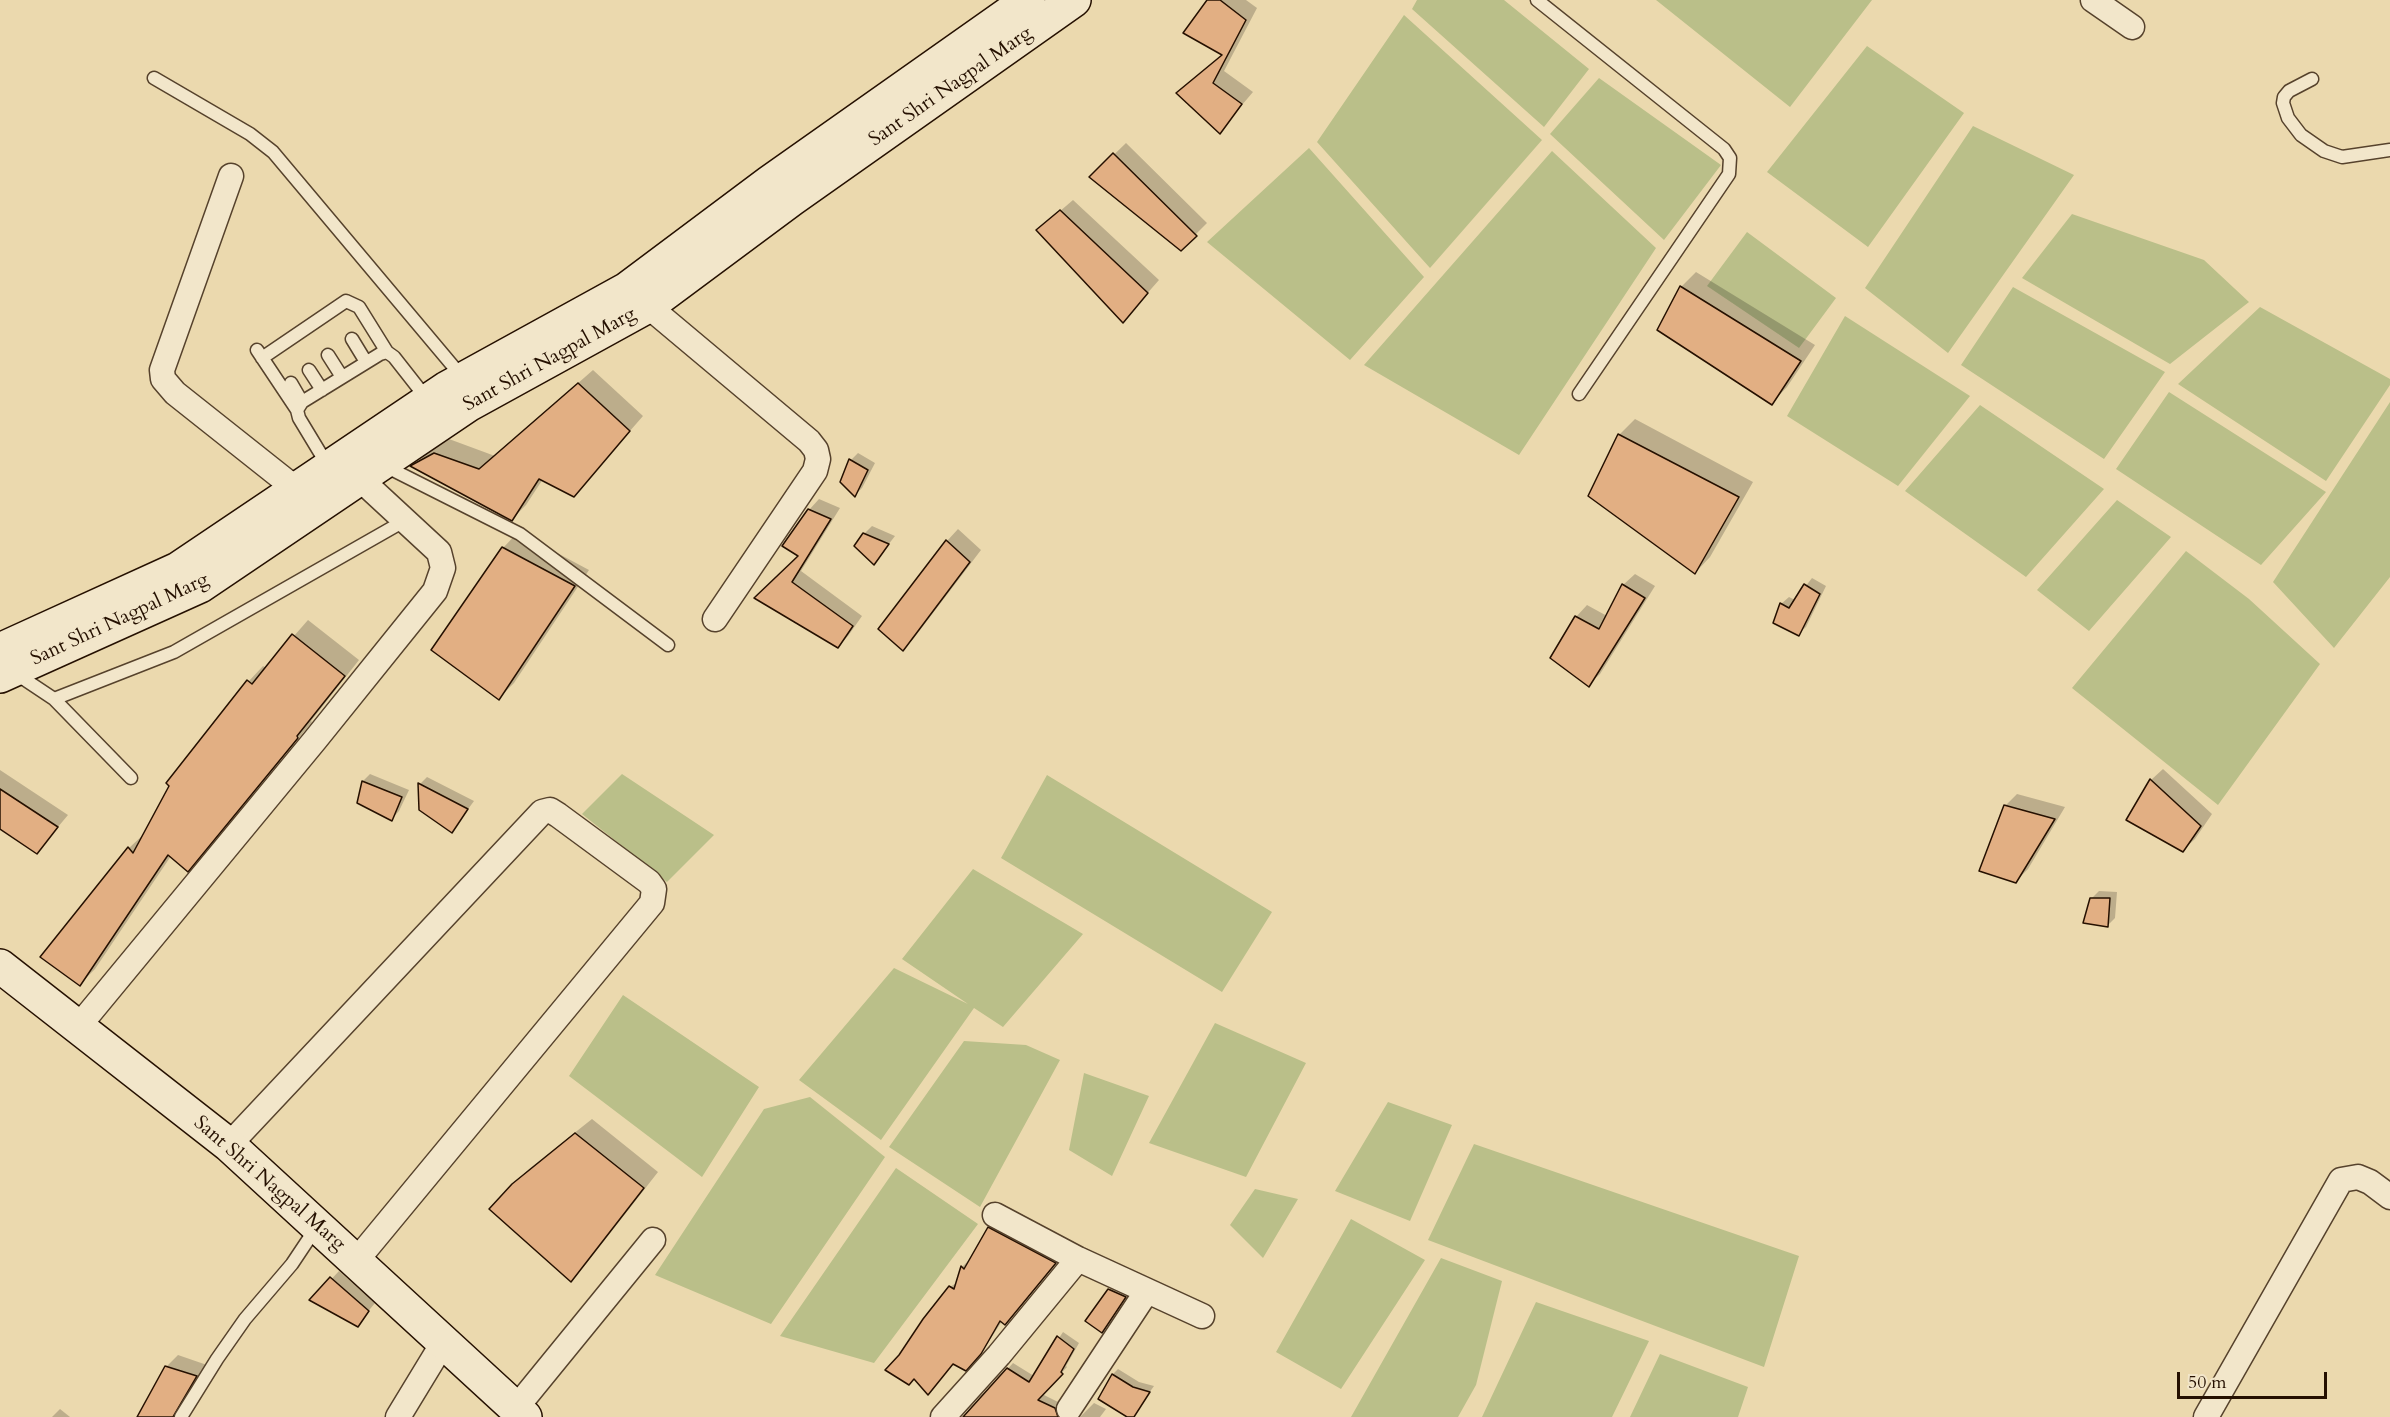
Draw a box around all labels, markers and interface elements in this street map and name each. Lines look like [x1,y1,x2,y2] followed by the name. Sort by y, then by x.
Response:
[865,22,1037,152] street label: Sant Shri Nagpal Marg
[459,303,641,417] street label: Sant Shri Nagpal Marg
[27,568,213,672] street label: Sant Shri Nagpal Marg
[188,1111,350,1257] street label: Sant Shri Nagpal Marg
[2180,1360,2330,1398] scale bar
[2188,1370,2227,1395] text: 50 m

